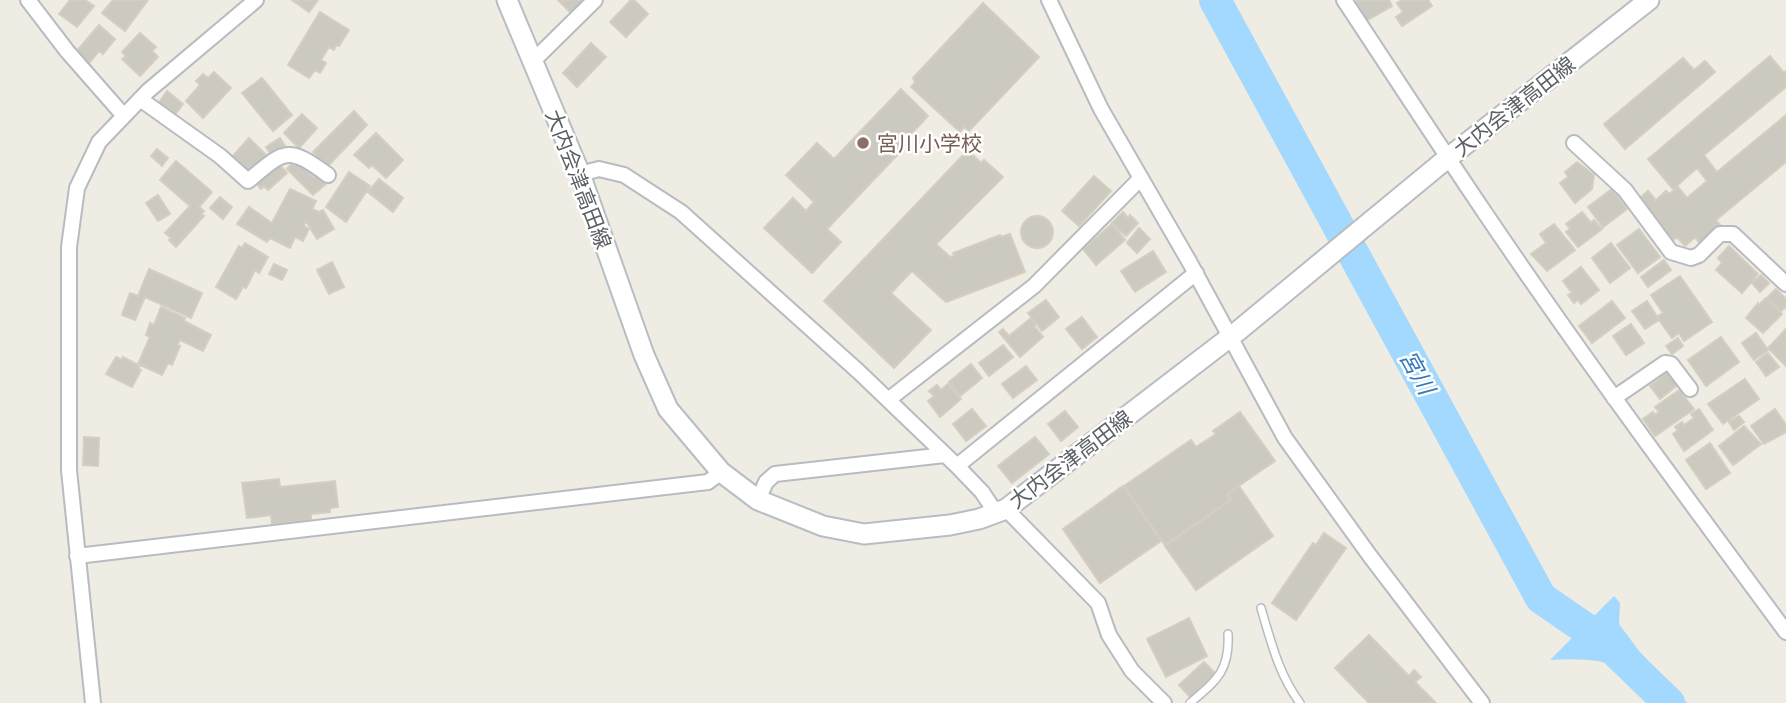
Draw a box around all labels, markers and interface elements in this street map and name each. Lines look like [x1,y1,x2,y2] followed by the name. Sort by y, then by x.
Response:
[1447,50,1581,162] street label: 大内会津高田線
[540,105,618,253] street label: 大内会津高田線
[877,129,982,157] place label: 宮川小学校
[855,135,871,151] marker: 宮川小学校
[1393,344,1445,402] water label: 宮川
[1003,404,1137,514] street label: 大内会津高田線

